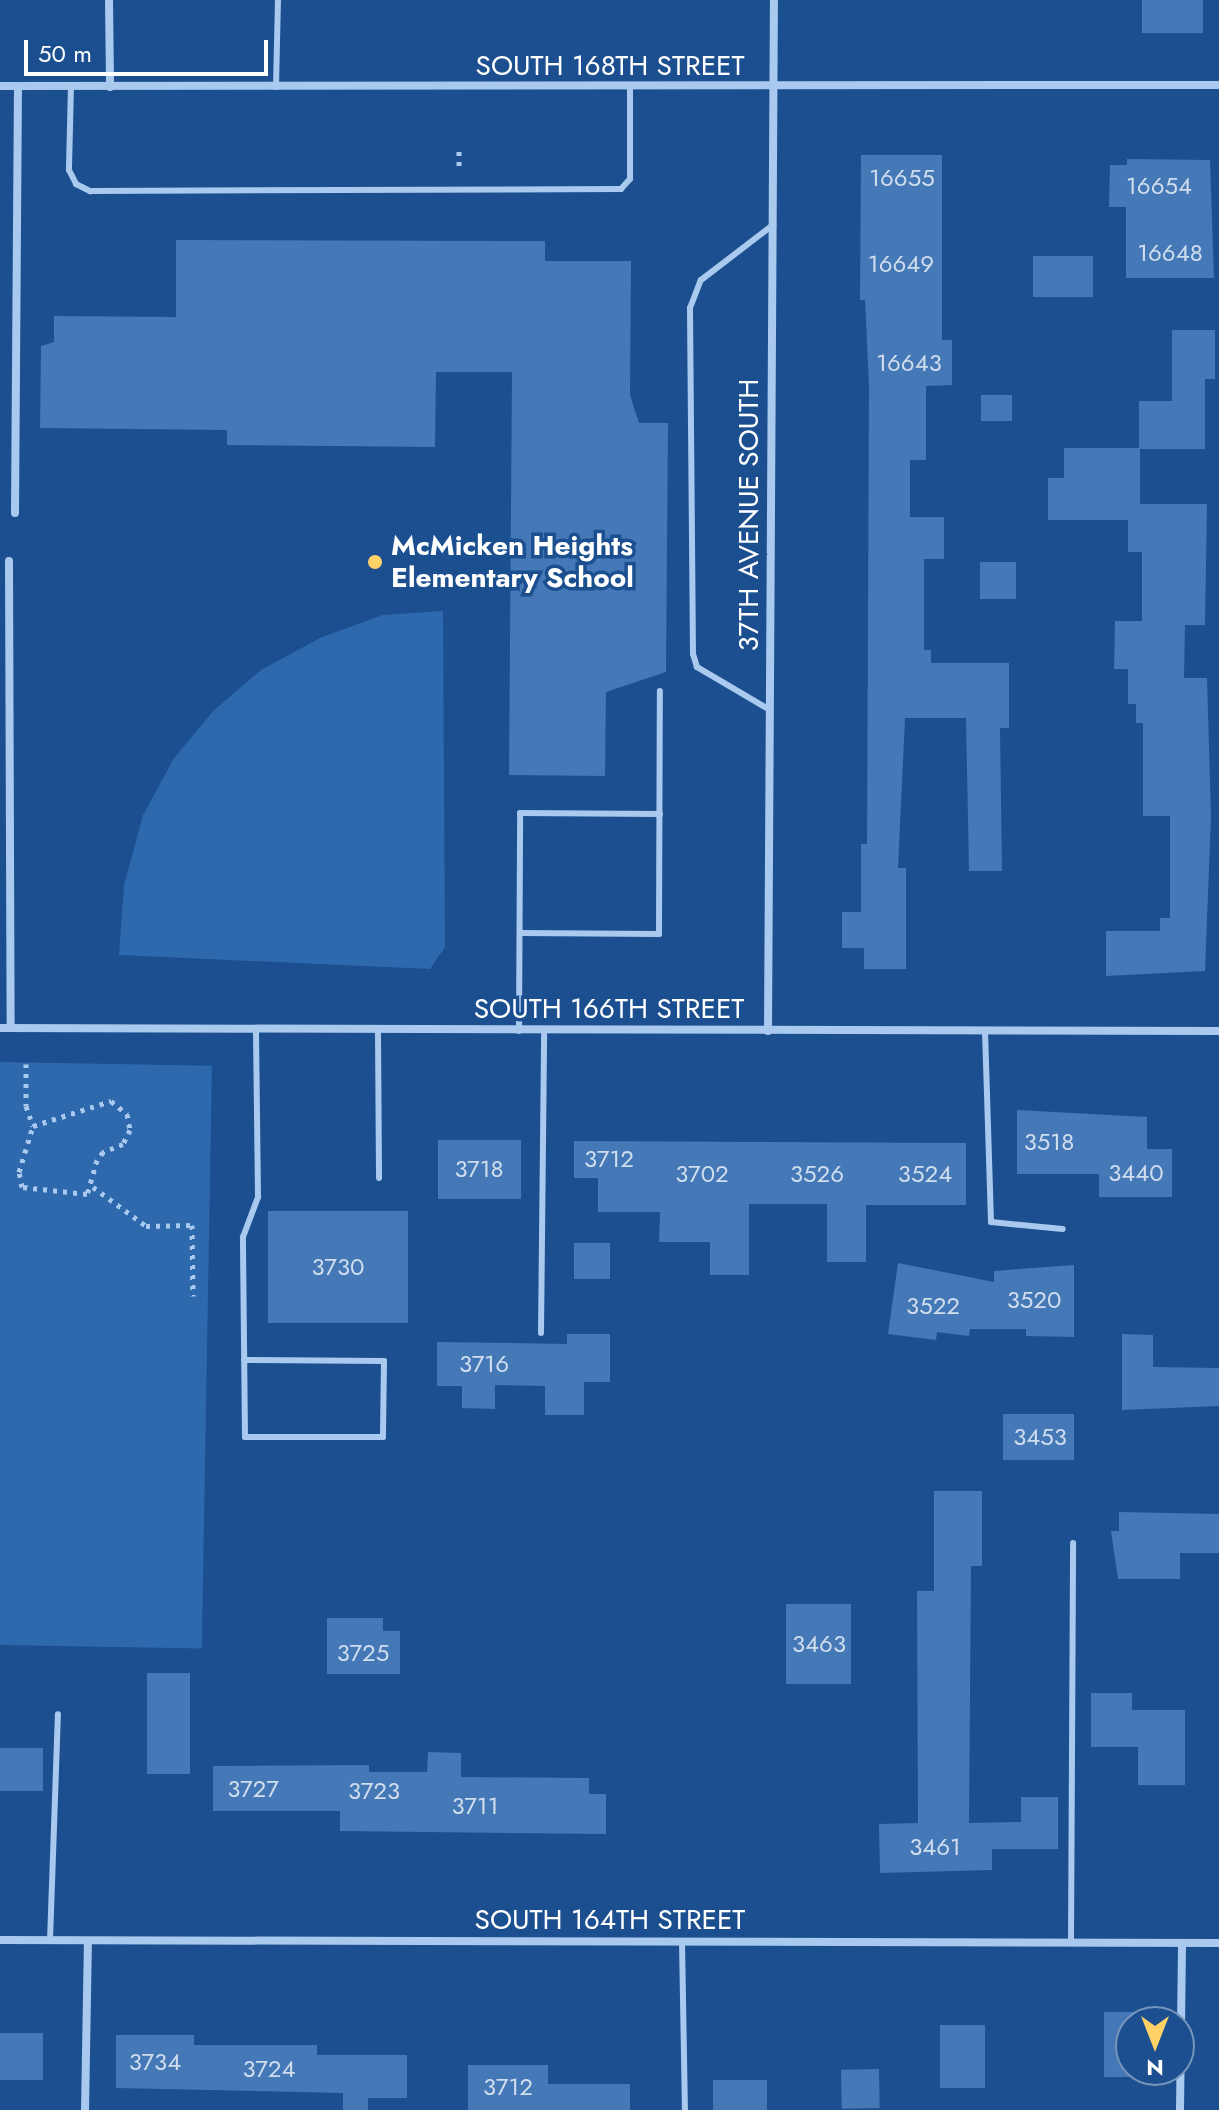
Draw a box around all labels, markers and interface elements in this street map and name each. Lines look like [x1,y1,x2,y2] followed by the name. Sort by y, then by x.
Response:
[28,24,272,74] scale bar
[38,36,92,71] text: 50 m
[476,49,744,83] street label: SOUTH 168TH STREET
[869,164,935,192] house number: 16655
[1126,172,1192,200] house number: 16654
[1137,239,1203,267] house number: 16648
[868,250,934,278] house number: 16649
[876,349,942,377] house number: 16643
[732,379,766,651] street label: 37TH AVENUE SOUTH
[391,529,634,595] place label: McMicken Heights Elementary School
[366,553,384,571] marker: McMicken Heights Elementary School
[474,992,744,1026] street label: SOUTH 166TH STREET
[1024,1128,1074,1156] house number: 3518
[584,1145,634,1173] house number: 3712
[454,1155,504,1183] house number: 3718
[1108,1159,1164,1187] house number: 3440
[675,1160,729,1188] house number: 3702
[790,1160,844,1188] house number: 3526
[898,1160,952,1188] house number: 3524
[312,1253,364,1281] house number: 3730
[1007,1286,1061,1314] house number: 3520
[906,1292,960,1320] house number: 3522
[459,1350,509,1378] house number: 3716
[1013,1423,1067,1451] house number: 3453
[792,1630,846,1658] house number: 3463
[337,1639,389,1667] house number: 3725
[227,1775,279,1803] house number: 3727
[348,1777,400,1805] house number: 3723
[452,1792,498,1820] house number: 3711
[909,1833,961,1861] house number: 3461
[475,1903,745,1937] street label: SOUTH 164TH STREET
[1115,2006,1195,2086] north arrow
[129,2048,181,2076] house number: 3734
[1146,2052,1164,2084] text: N
[243,2055,295,2083] house number: 3724
[483,2073,533,2101] house number: 3712

